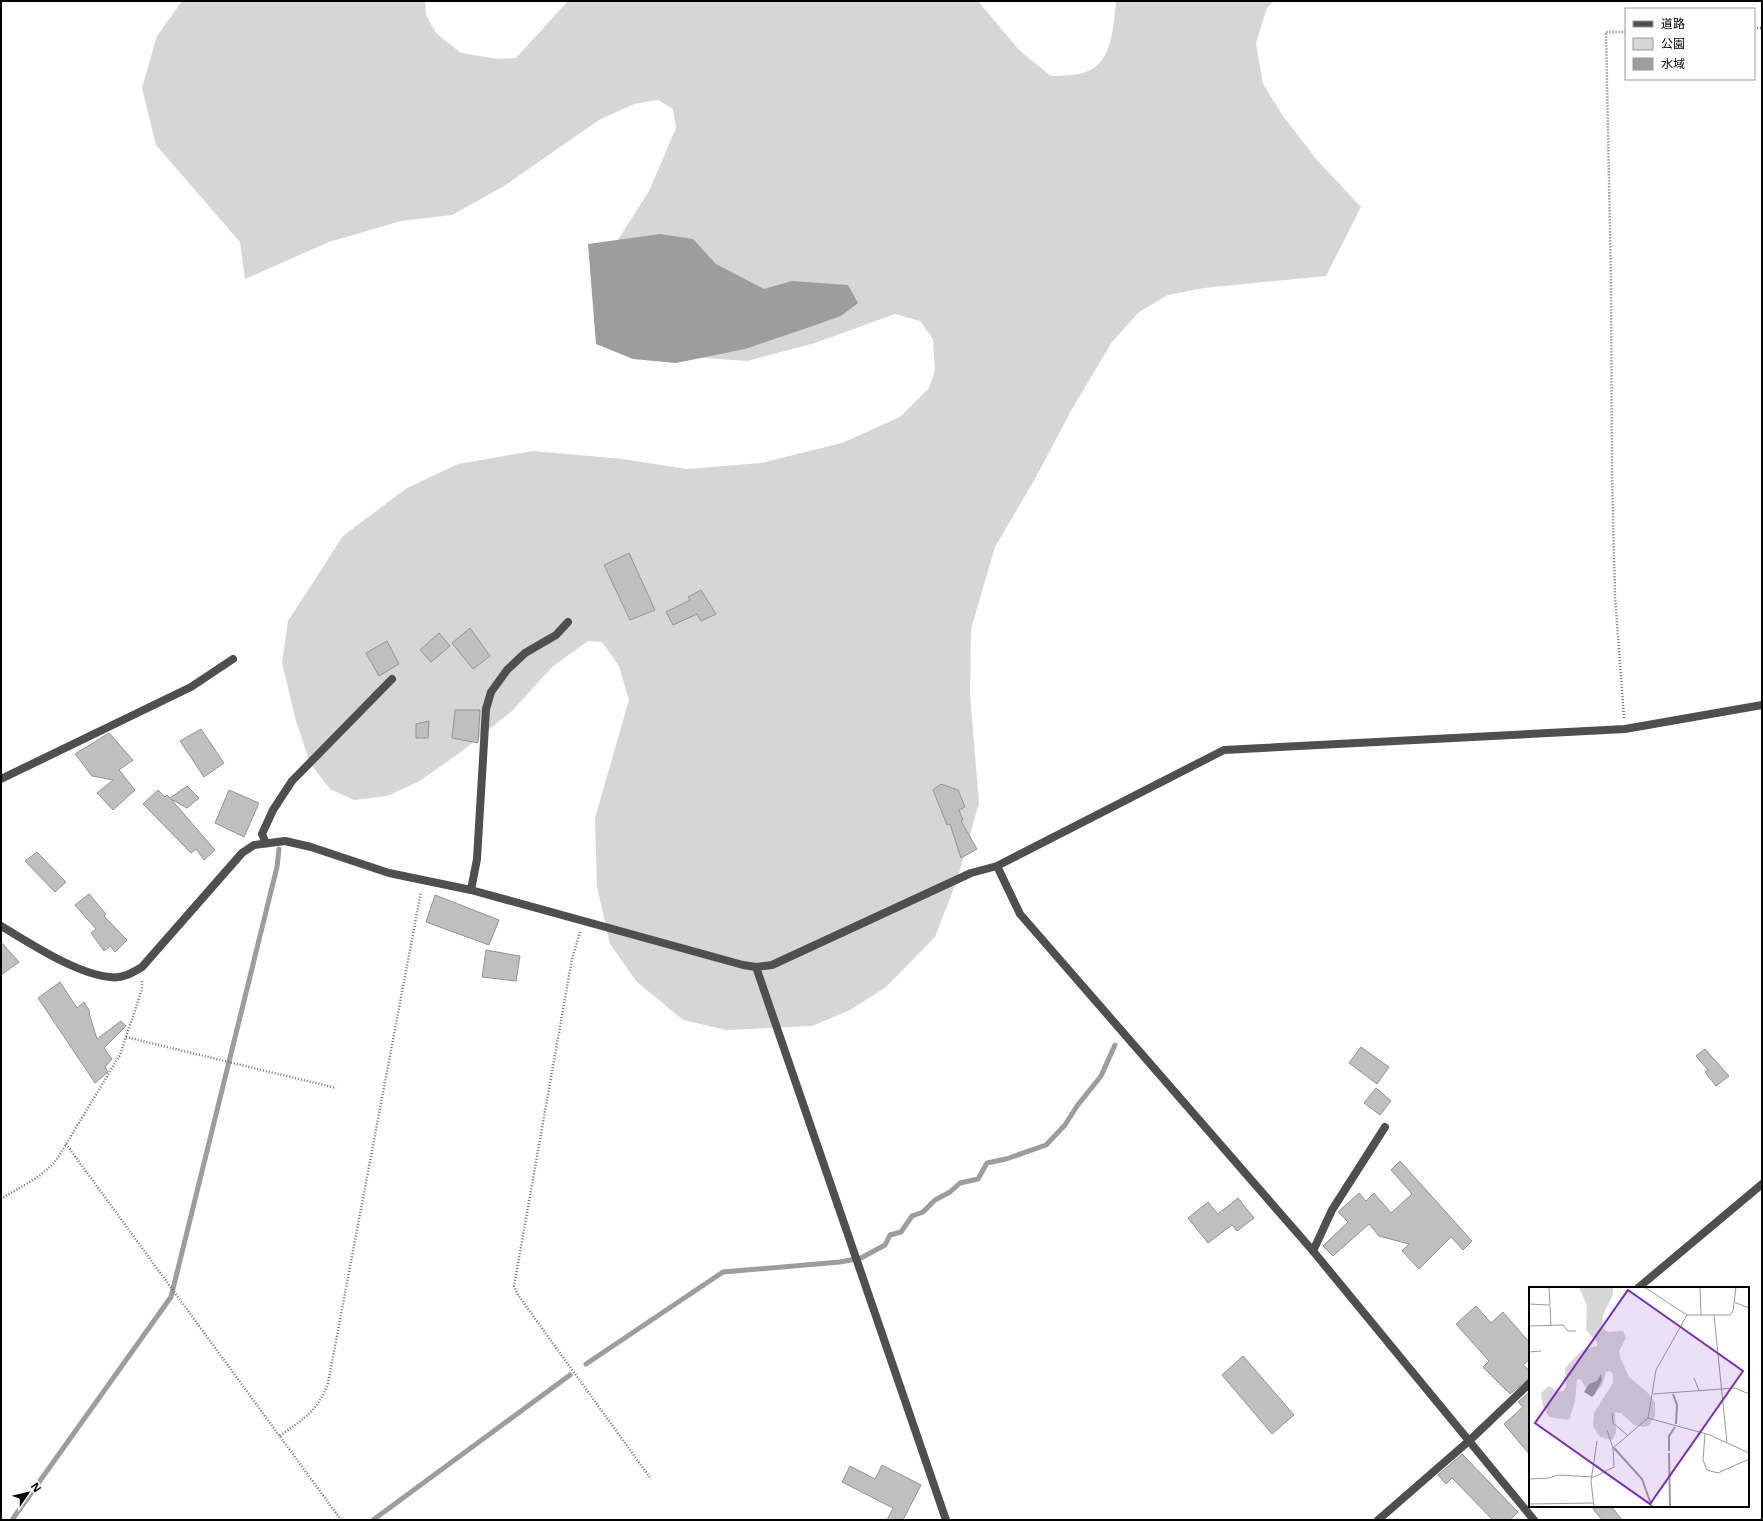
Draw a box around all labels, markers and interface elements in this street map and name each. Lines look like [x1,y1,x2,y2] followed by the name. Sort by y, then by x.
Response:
[1625,8,1755,80] legend
[1661,15,1685,32] text: 道路
[1661,35,1685,52] text: 公園
[1661,55,1685,72] text: 水域
[1529,1287,1749,1507] inset map
[8,1473,48,1513] north arrow
[28,1479,45,1495] text: N

